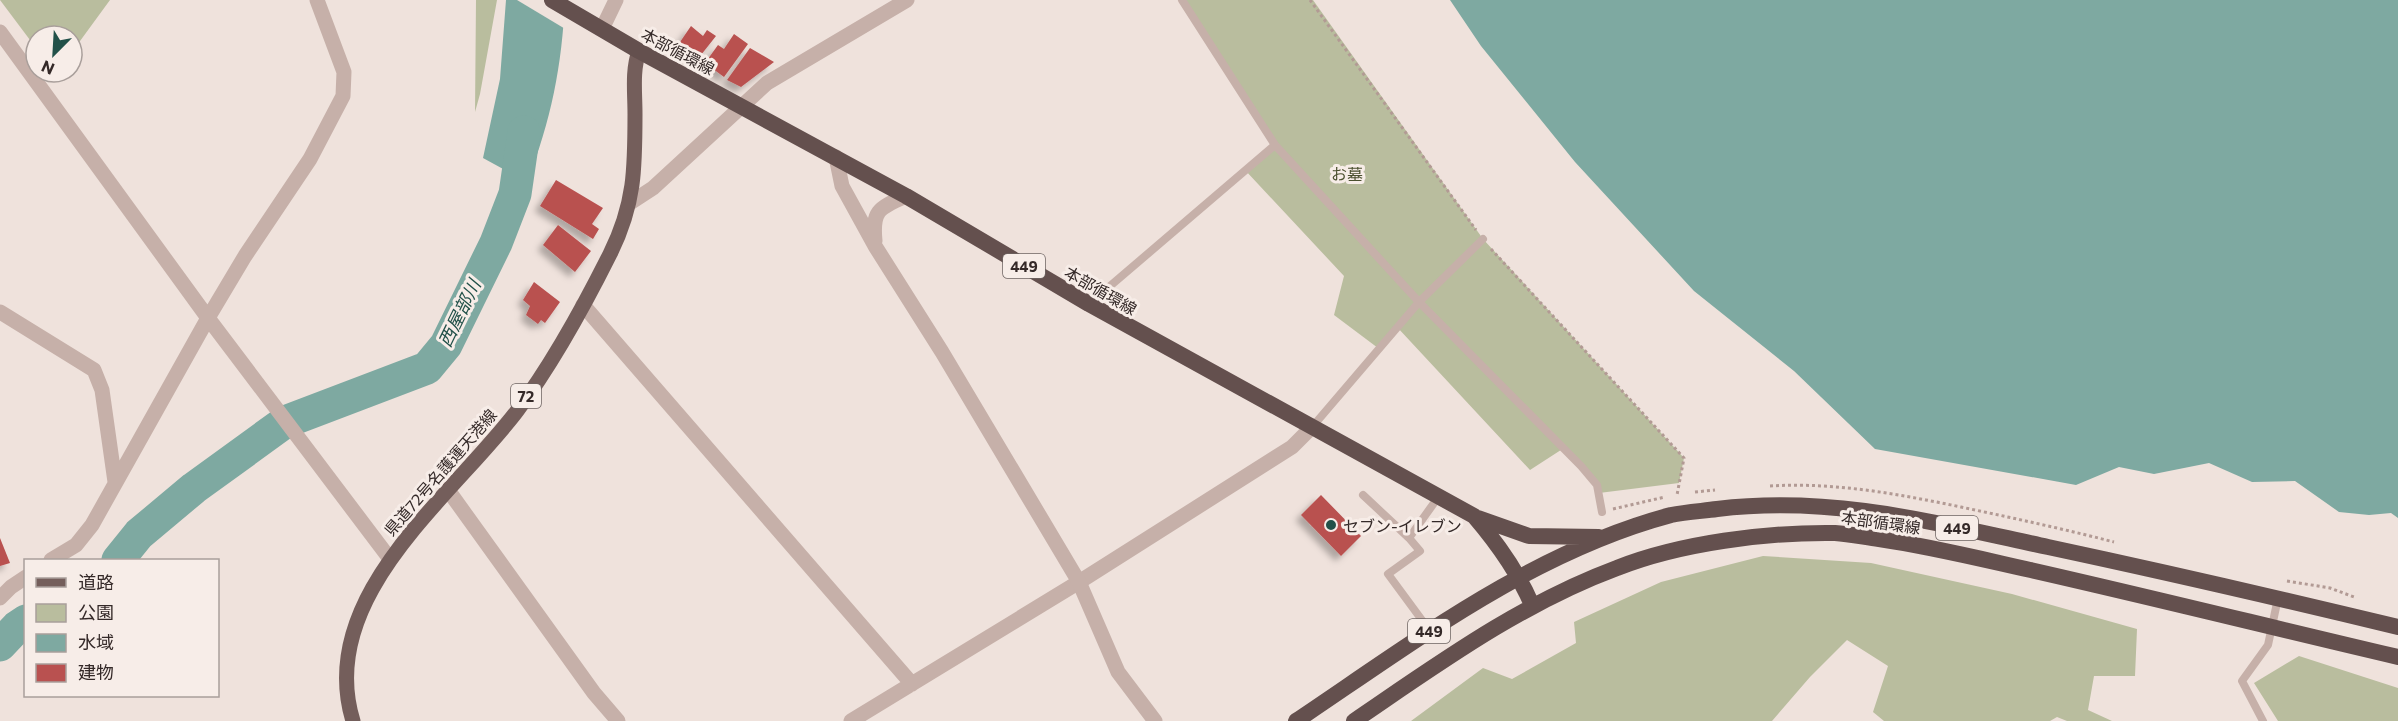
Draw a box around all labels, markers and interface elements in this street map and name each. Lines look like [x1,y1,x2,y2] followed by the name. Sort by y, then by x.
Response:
[24,24,84,84] north arrow
[638,24,718,78] street label: 本部循環線
[38,57,57,79] text: N
[1331,164,1363,183] park label: お墓
[1003,254,1045,278] road number: 449
[1062,262,1140,318] street label: 本部循環線
[433,274,486,350] water label: 西屋部川
[511,384,541,408] road number: 72
[380,405,500,539] street label: 県道72号名護運天港線
[1840,507,1922,537] street label: 本部循環線
[1343,516,1462,535] place label: セブン-イレブン
[1936,516,1978,540] road number: 449
[1324,518,1338,532] marker: セブン-イレブン
[24,559,219,697] legend
[78,571,114,593] text: 道路
[78,601,114,623] text: 公園
[1408,619,1450,643] road number: 449
[78,631,114,653] text: 水域
[78,661,114,683] text: 建物

